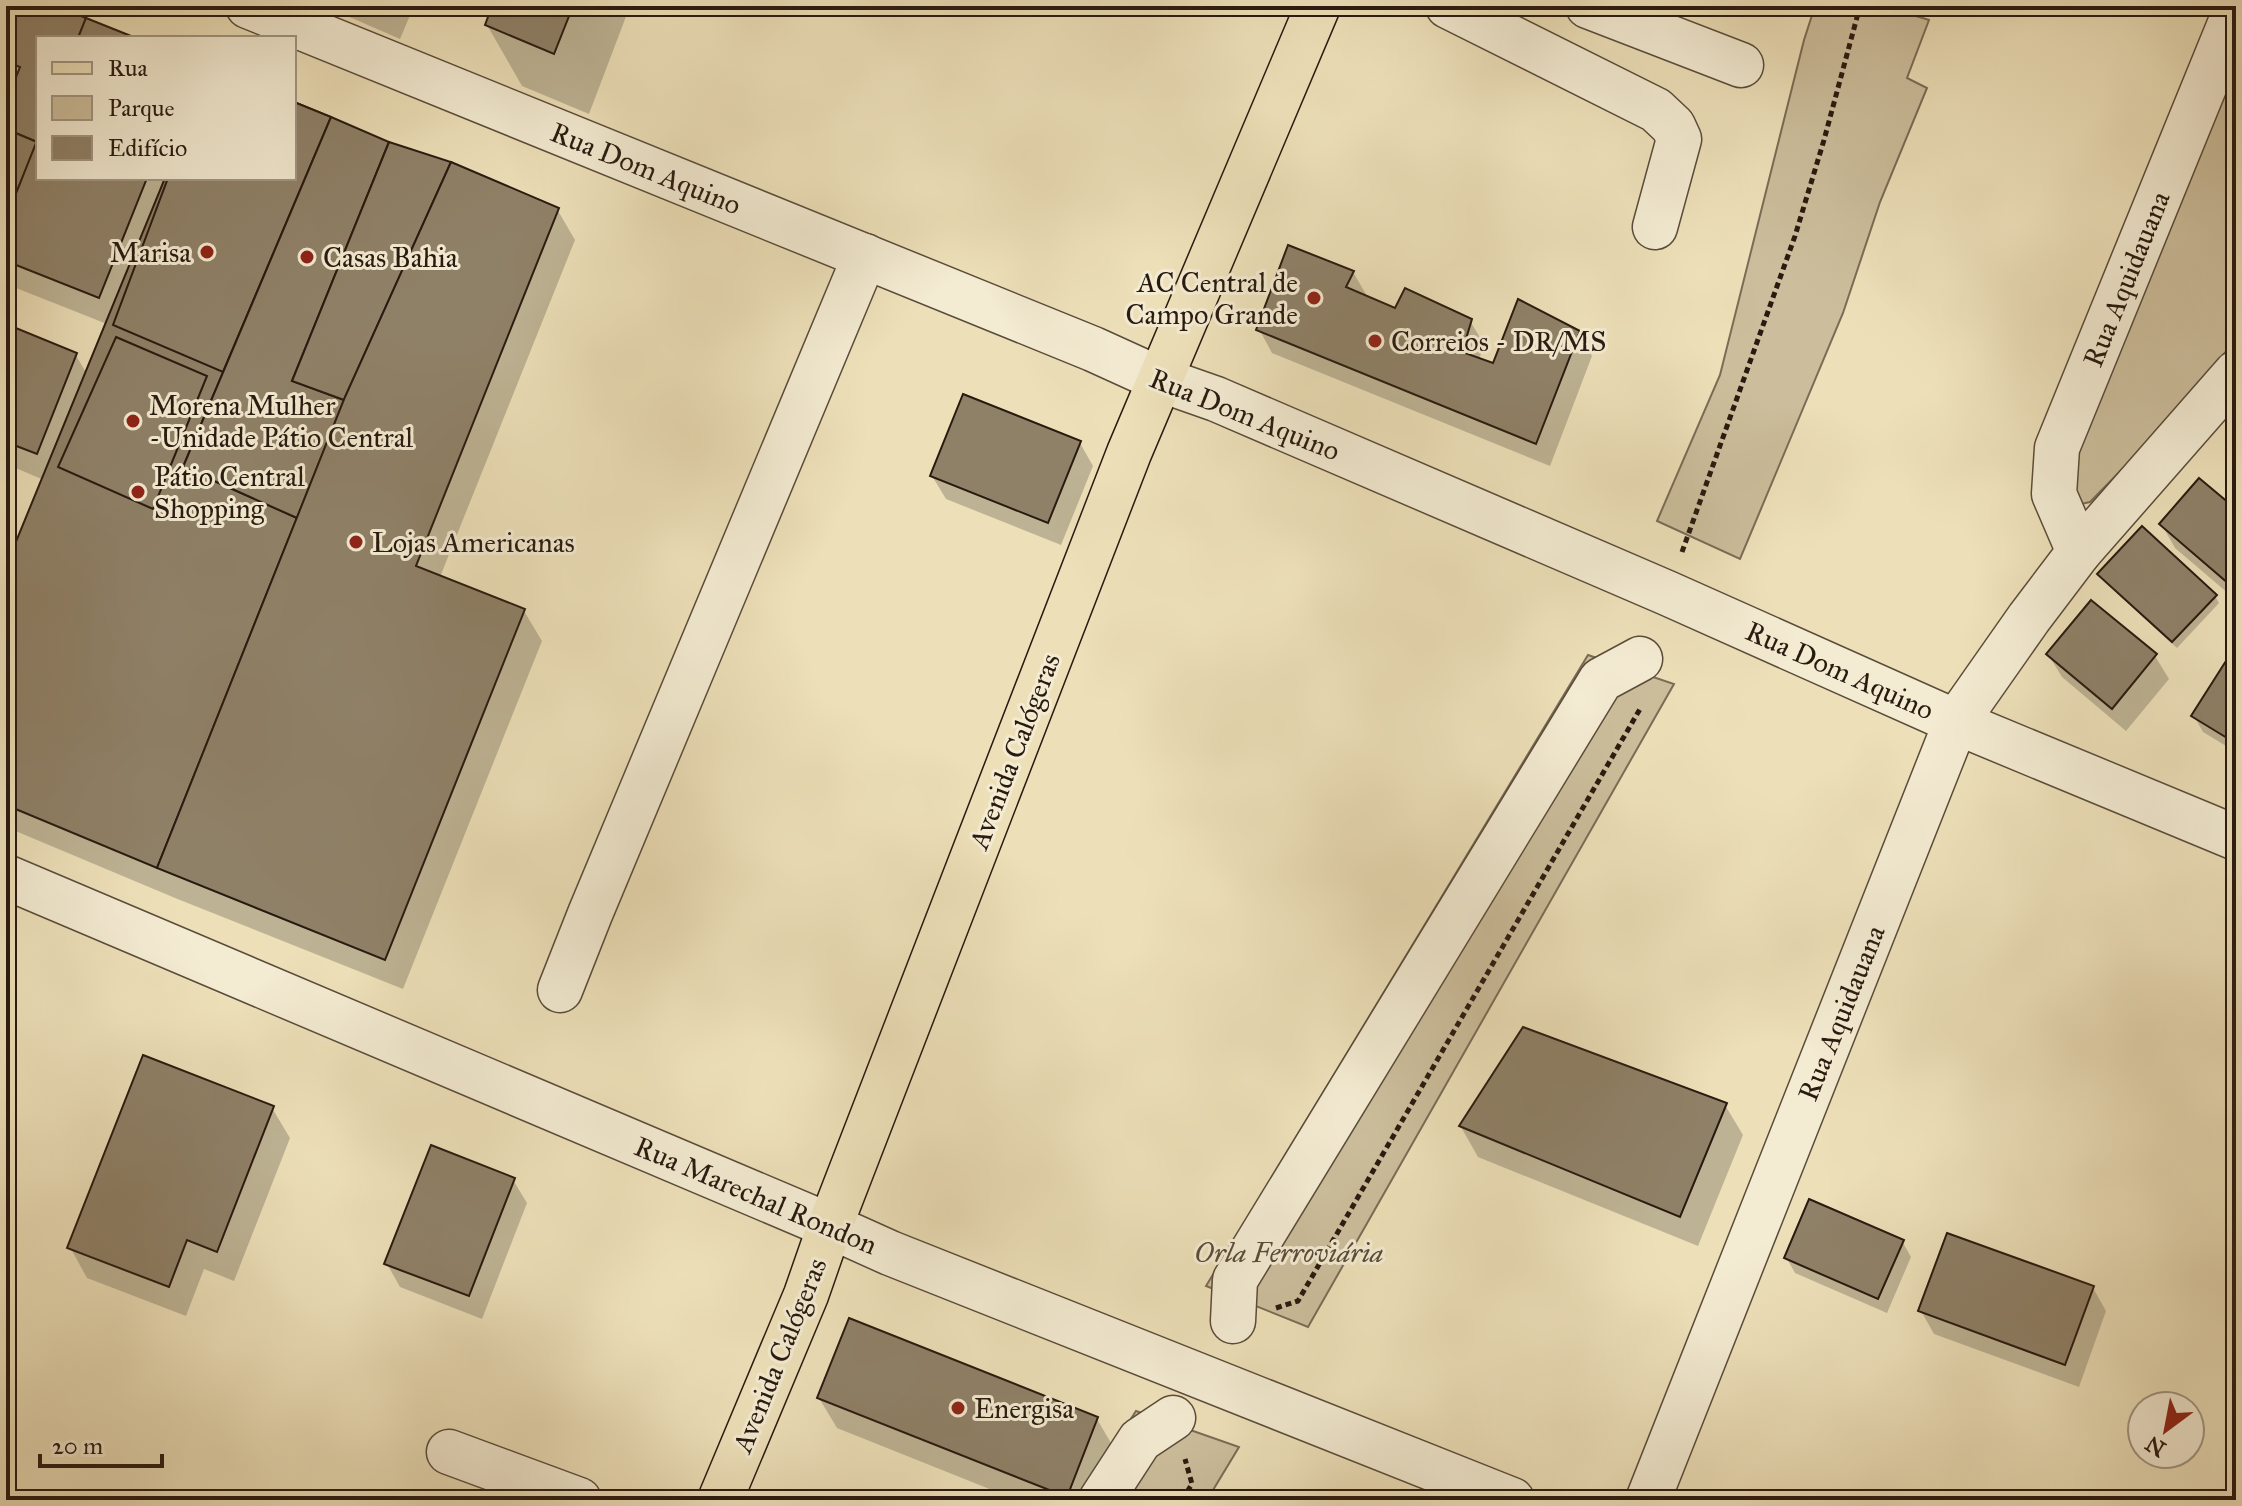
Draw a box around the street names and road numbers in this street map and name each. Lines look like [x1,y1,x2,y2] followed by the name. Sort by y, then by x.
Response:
[546,114,746,223] street label: Rua Dom Aquino
[2075,186,2178,372] street label: Rua Aquidauana
[1145,360,1345,469] street label: Rua Dom Aquino
[1740,613,1939,728] street label: Rua Dom Aquino
[961,648,1068,855] street label: Avenida Calógeras
[1790,920,1893,1106] street label: Rua Aquidauana
[629,1129,882,1262] street label: Rua Marechal Rondon
[724,1253,834,1459] street label: Avenida Calógeras

